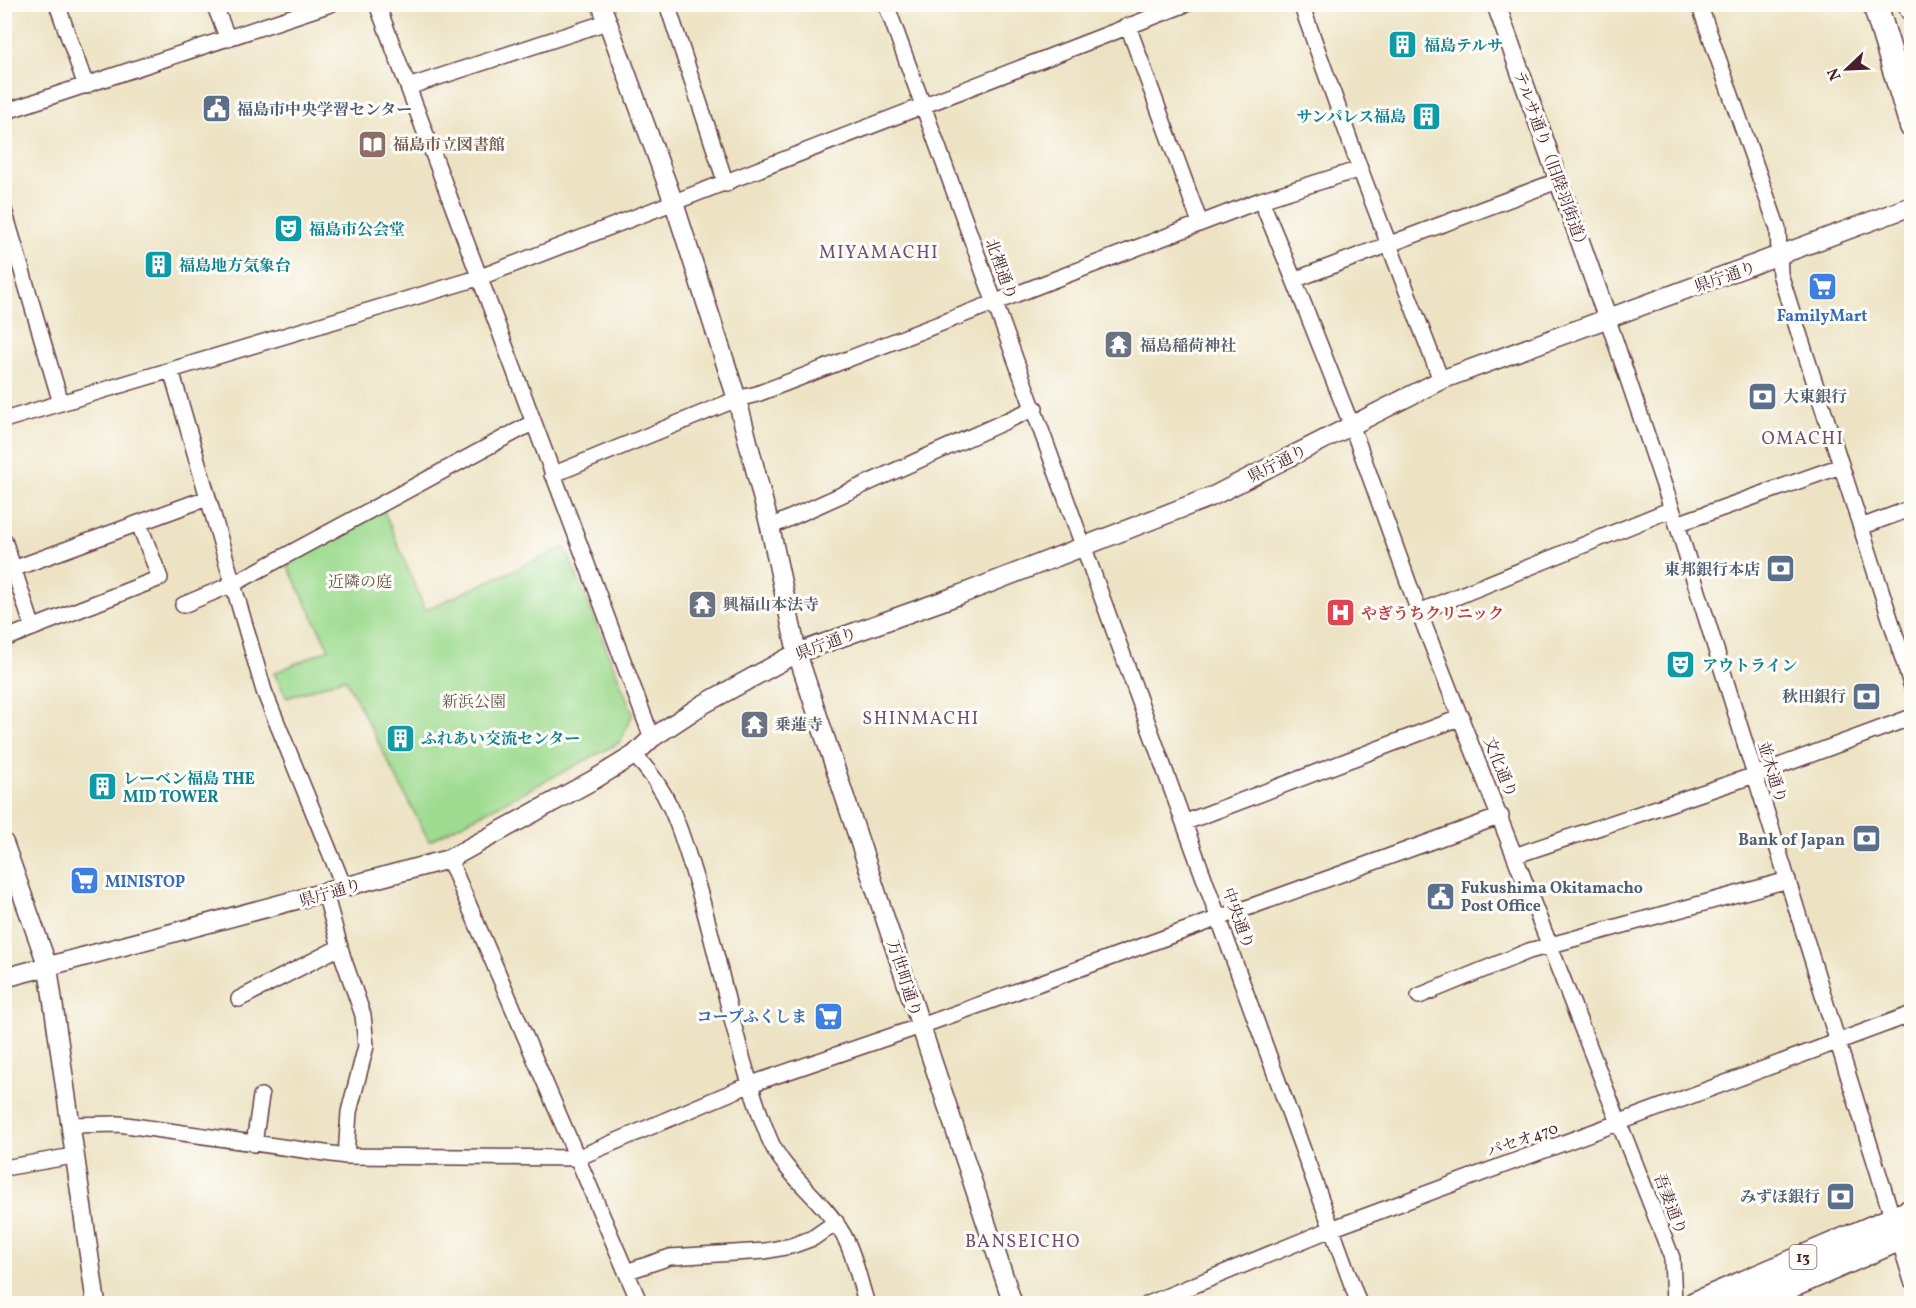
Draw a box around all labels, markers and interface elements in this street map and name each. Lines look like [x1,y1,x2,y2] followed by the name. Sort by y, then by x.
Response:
[1387,29,1419,61] building icon: 福島テルサ
[1423,36,1503,58] place label: 福島テルサ
[1817,39,1877,99] north arrow
[1822,64,1847,84] text: N
[1507,68,1593,255] street label: テルサ通り（旧陸羽街道）
[200,93,232,125] public building icon: 福島市中央学習センター
[236,100,412,122] place label: 福島市中央学習センター
[1411,100,1443,132] building icon: サンパレス福島
[1296,107,1406,129] place label: サンパレス福島
[356,128,388,160] library icon: 福島市立図書館
[392,135,505,157] place label: 福島市立図書館
[272,213,304,245] theatre icon: 福島市公会堂
[308,220,405,242] place label: 福島市公会堂
[979,236,1021,304] street label: 北裡通り
[819,241,939,266] district label: MIYAMACHI
[142,249,174,281] building icon: 福島地方気象台
[178,256,291,278] place label: 福島地方気象台
[1692,257,1759,299] street label: 県庁通り
[1806,271,1838,303] supermarket icon: FamilyMart
[1777,306,1867,328] place label: FamilyMart
[1103,329,1135,361] temple icon: 福島稲荷神社
[1139,336,1236,358] place label: 福島稲荷神社
[1746,380,1778,412] bank icon: 大東銀行
[1783,387,1847,409] place label: 大東銀行
[1762,427,1844,452] district label: OMACHI
[1244,440,1311,489] street label: 県庁通り
[1765,553,1797,585] bank icon: 東邦銀行本店
[1664,560,1760,582] place label: 東邦銀行本店
[328,572,392,594] park label: 近隣の庭
[686,588,718,620] temple icon: 興福山本法寺
[723,595,819,617] place label: 興福山本法寺
[1324,597,1356,629] hospital icon: やぎうちクリニック
[1361,604,1504,626] place label: やぎうちクリニック
[793,623,861,667] street label: 県庁通り
[1665,649,1697,681] theatre icon: アウトライン
[1702,656,1798,678] place label: アウトライン
[1851,680,1883,712] bank icon: 秋田銀行
[1782,687,1846,709] place label: 秋田銀行
[442,692,506,714] park label: 新浜公園
[862,707,980,732] district label: SHINMACHI
[738,708,770,740] temple icon: 乗蓮寺
[775,715,823,737] place label: 乗蓮寺
[384,722,416,754] building icon: ふれあい交流センター
[421,729,580,751] place label: ふれあい交流センター
[1477,734,1521,802] street label: 文化通り
[1751,739,1791,806] street label: 並木通り
[123,769,255,809] place label: レーベン福島 THE MID TOWER
[86,771,118,803] building icon: レーベン福島 THE MID TOWER
[1850,823,1882,855] bank icon: Bank of Japan
[1738,830,1845,852] place label: Bank of Japan
[68,865,100,897] supermarket icon: MINISTOP
[105,872,185,894] place label: MINISTOP
[297,875,364,913] street label: 県庁通り
[1461,878,1643,918] place label: Fukushima Okitamacho Post Office
[1424,880,1456,912] public building icon: Fukushima Okitamacho Post Office
[1216,885,1258,953] street label: 中央通り
[880,937,926,1020] street label: 万世町通り
[812,1000,844,1032] supermarket icon: コープふくしま
[697,1007,807,1029] place label: コープふくしま
[1484,1118,1561,1164] street label: パセオ470
[1647,1171,1691,1239] street label: 吾妻通り
[1825,1180,1857,1212] bank icon: みずほ銀行
[1740,1187,1820,1209] place label: みずほ銀行
[965,1230,1081,1255] district label: BANSEICHO
[1790,1245,1816,1269] road number: 13

